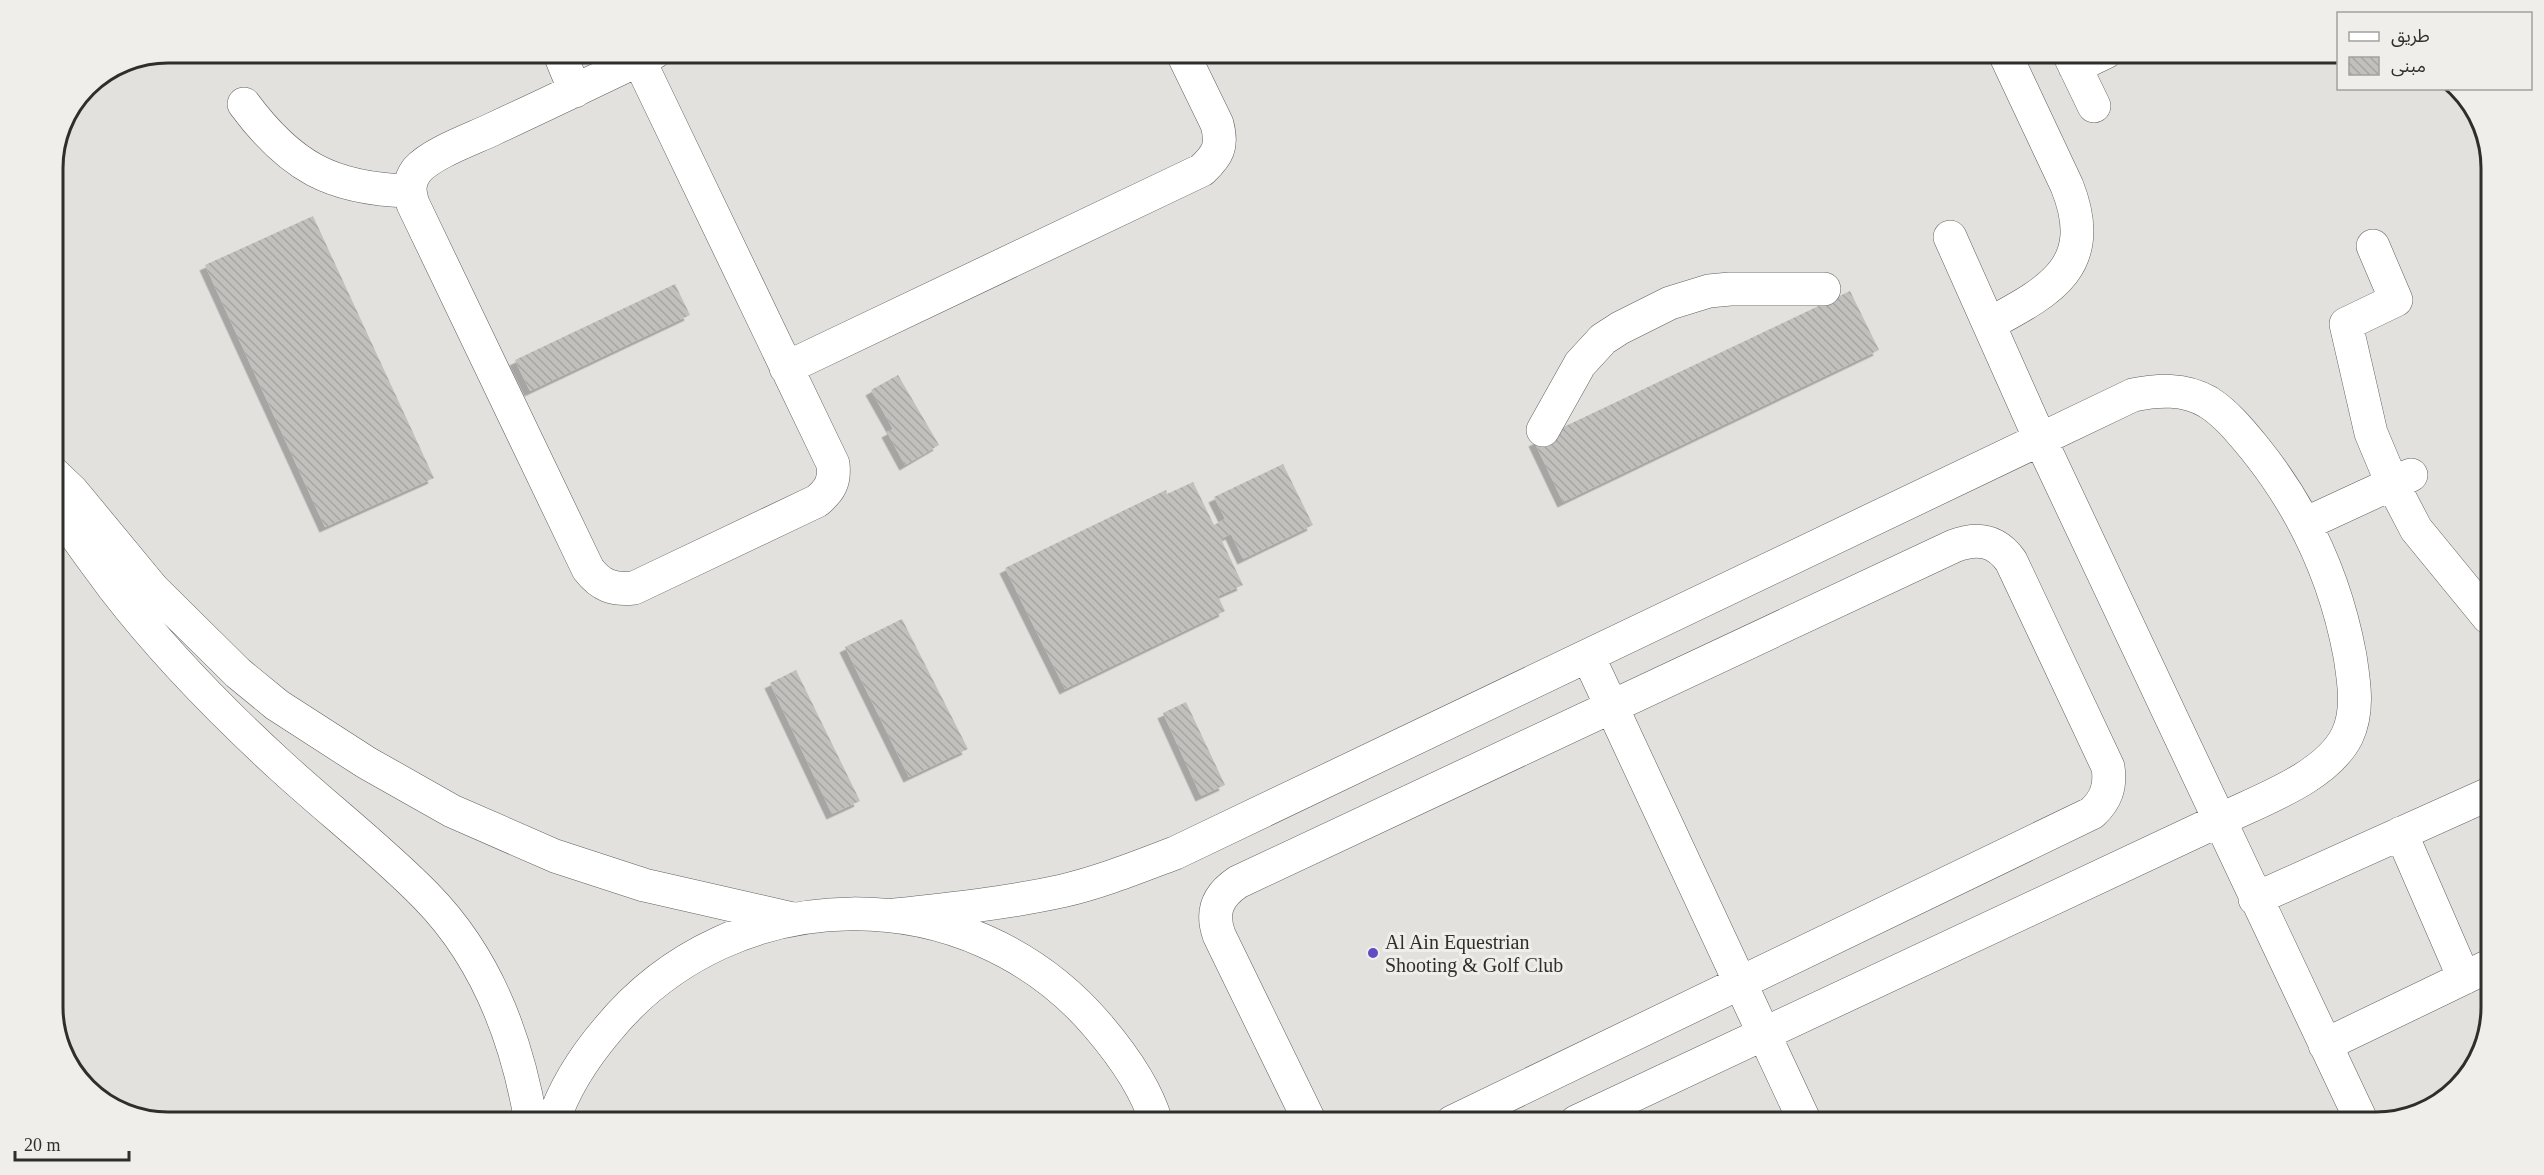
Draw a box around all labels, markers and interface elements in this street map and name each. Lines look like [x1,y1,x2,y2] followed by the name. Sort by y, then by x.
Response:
[2337,12,2532,90] legend
[2391,26,2430,47] text: طريق
[2391,56,2426,77] text: مبنى
[1385,931,1563,977] place label: Al Ain Equestrian Shooting & Golf Club
[1366,946,1380,960] marker: Al Ain Equestrian Shooting & Golf Club
[15,1124,129,1162] scale bar
[24,1135,61,1155] text: 20 m

